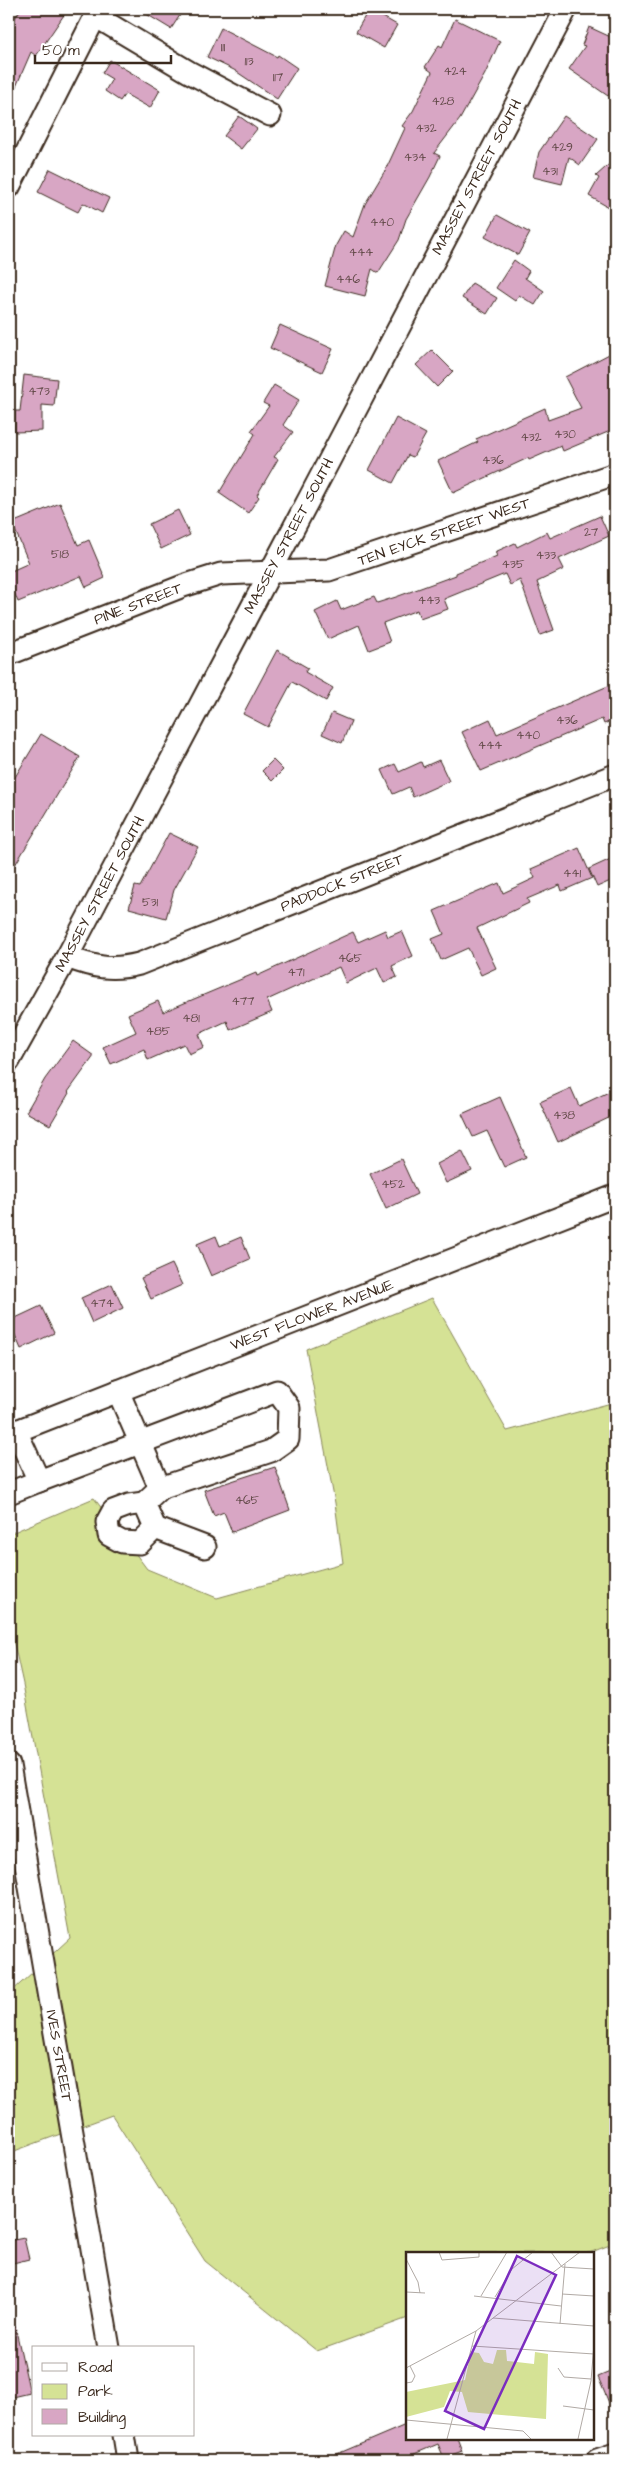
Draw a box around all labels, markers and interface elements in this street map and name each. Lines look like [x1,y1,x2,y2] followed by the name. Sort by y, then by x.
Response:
[35,32,171,64] scale bar
[221,39,226,56] house number: 111
[42,40,80,61] text: 50 m
[244,53,254,70] house number: 113
[443,63,467,80] house number: 424
[273,69,284,86] house number: 117
[432,93,455,110] house number: 428
[427,95,527,259] street label: MASSEY STREET SOUTH
[415,120,437,137] house number: 432
[551,139,573,156] house number: 429
[404,149,426,166] house number: 434
[542,163,558,180] house number: 431
[370,214,394,231] house number: 440
[349,244,373,261] house number: 444
[336,271,360,288] house number: 446
[28,383,50,400] house number: 473
[554,426,576,443] house number: 430
[520,429,542,446] house number: 432
[482,452,504,469] house number: 436
[239,454,339,618] street label: MASSEY STREET SOUTH
[355,492,534,571] street label: TEN EYCK STREET WEST
[584,524,599,541] house number: 27
[51,546,69,563] house number: 518
[536,547,556,564] house number: 433
[502,556,525,573] house number: 435
[91,577,186,630] street label: PINE STREET
[418,592,440,609] house number: 443
[556,712,578,729] house number: 436
[516,727,540,744] house number: 440
[478,737,502,754] house number: 444
[50,812,150,976] street label: MASSEY STREET SOUTH
[277,848,407,917] street label: PADDOCK STREET
[563,865,581,882] house number: 441
[142,894,159,911] house number: 531
[338,950,363,967] house number: 465
[287,964,305,981] house number: 471
[232,993,255,1010] house number: 477
[182,1010,200,1027] house number: 481
[146,1023,171,1040] house number: 485
[553,1107,575,1124] house number: 438
[381,1176,405,1193] house number: 452
[227,1274,397,1356] street label: WEST FLOWER AVENUE
[90,1295,114,1312] house number: 474
[235,1492,260,1509] house number: 465
[41,2008,78,2104] street label: IVES STREET
[406,2252,594,2439] inset map
[32,2346,195,2436] legend
[78,2357,113,2378] text: Road
[78,2381,113,2402] text: Park
[78,2407,126,2429] text: Building

